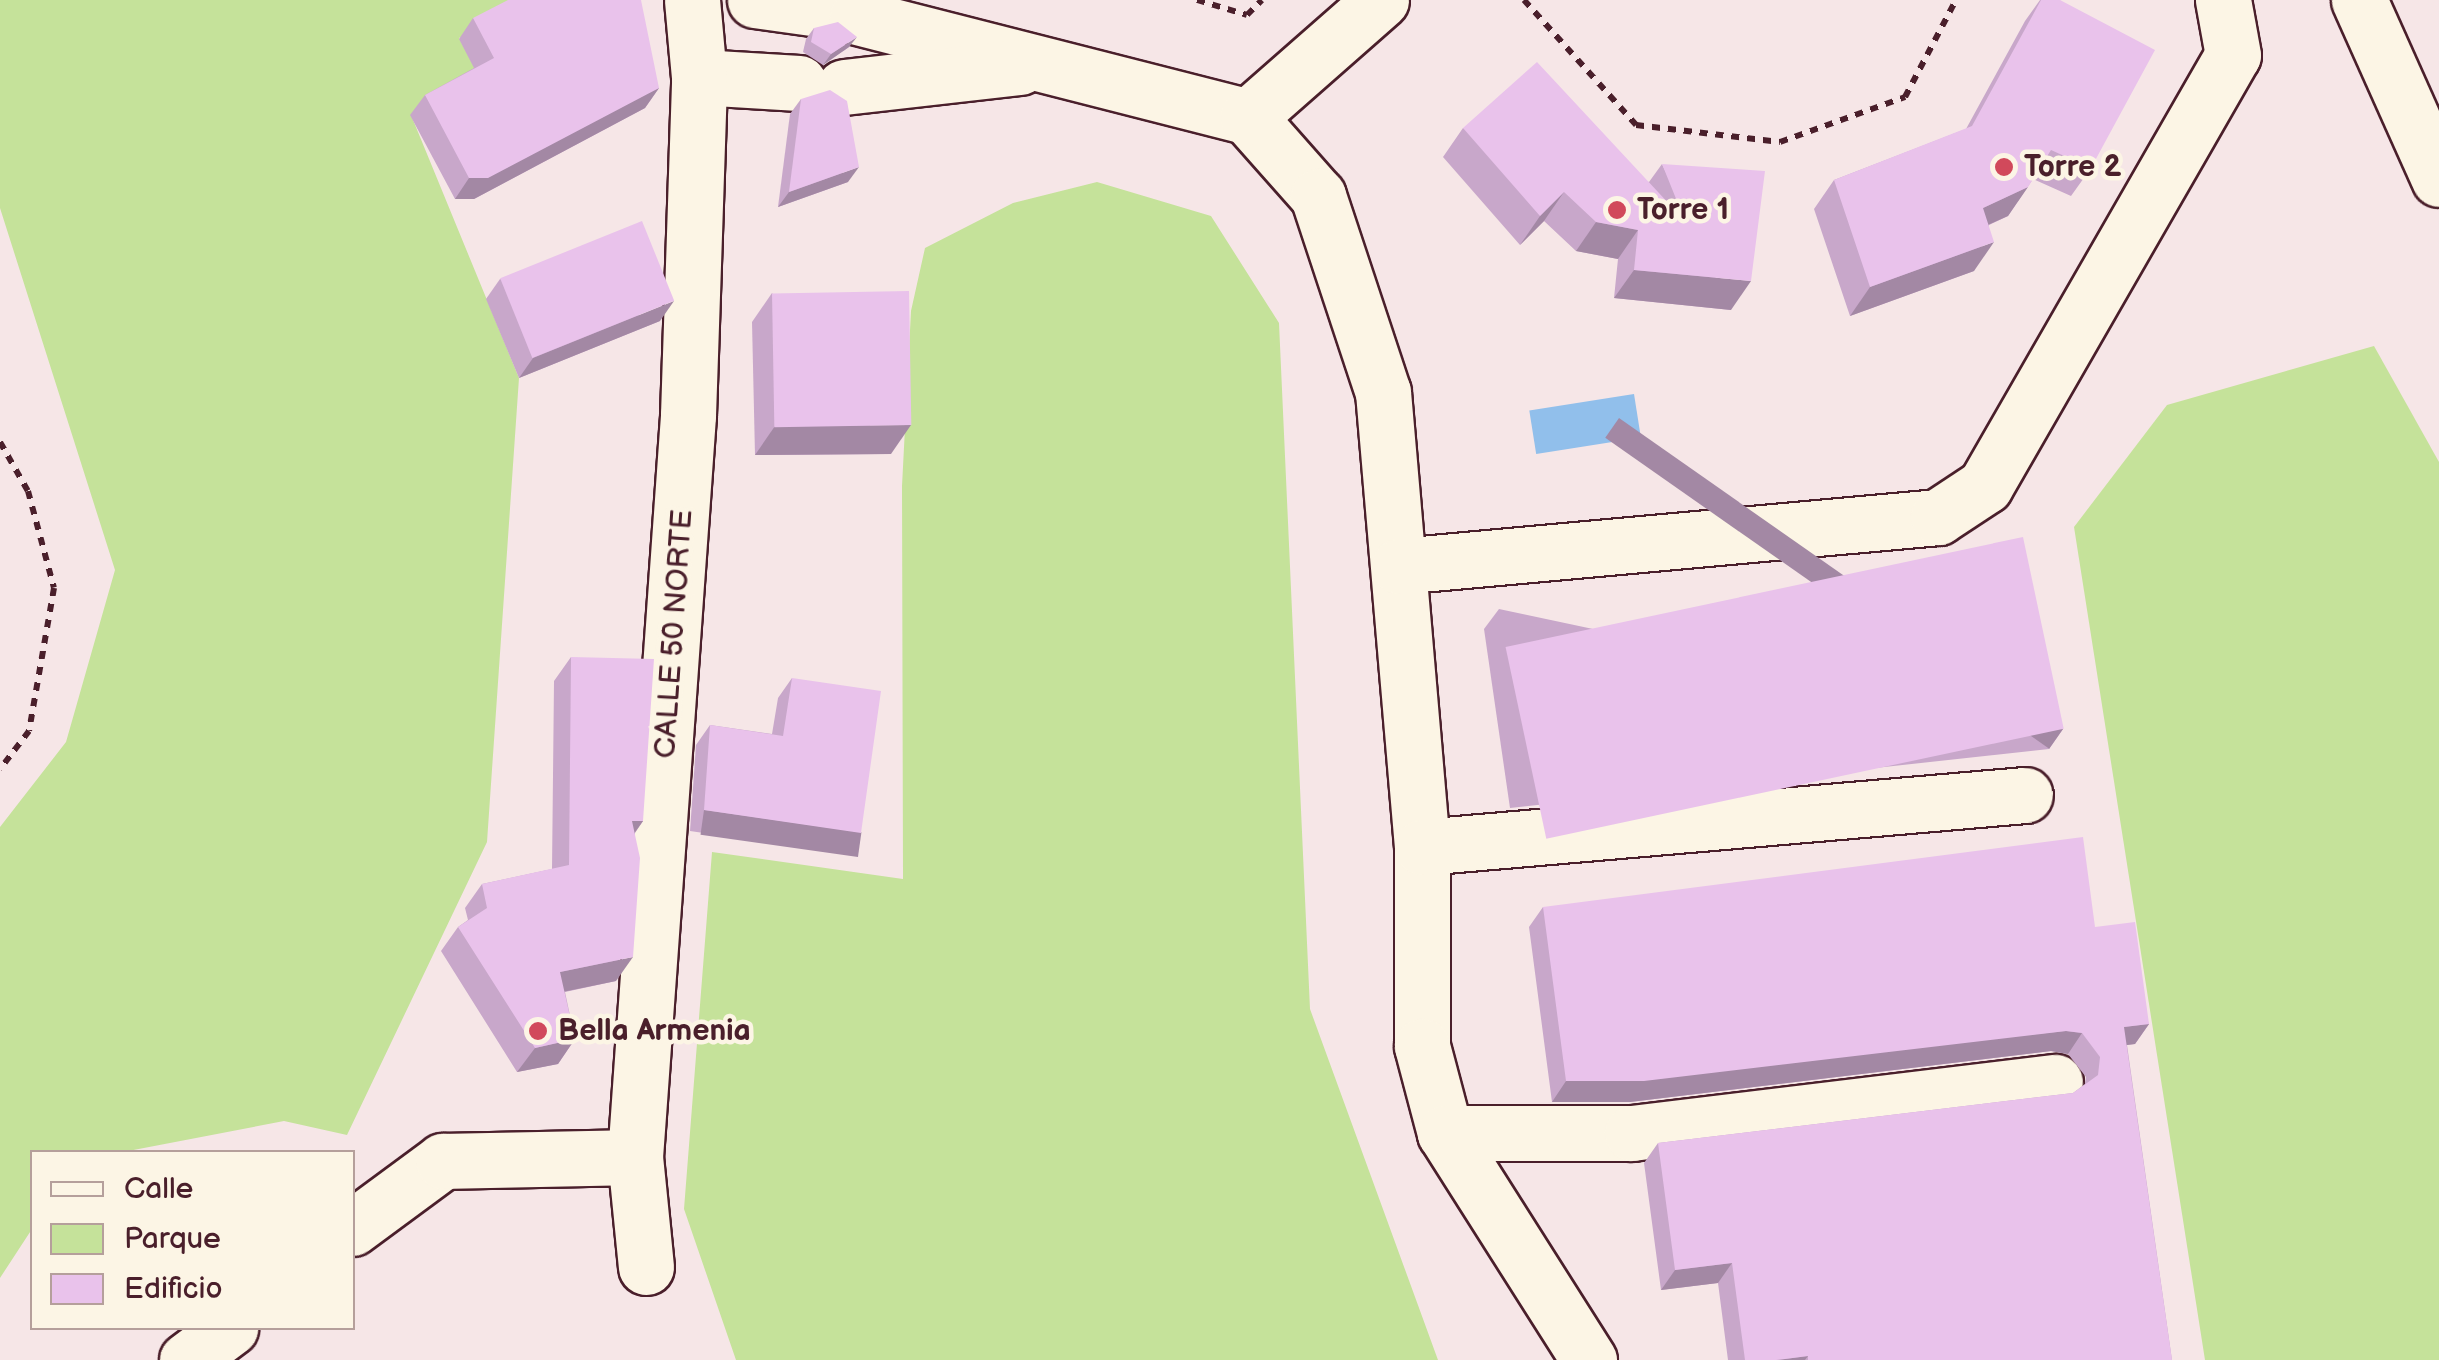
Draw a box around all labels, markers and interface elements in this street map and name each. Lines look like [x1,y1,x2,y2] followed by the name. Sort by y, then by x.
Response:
[2024,149,2121,185] place label: Torre 2
[1993,156,2015,178] marker: Torre 2
[1637,192,1729,228] place label: Torre 1
[1606,199,1628,221] marker: Torre 1
[647,508,701,760] street label: CALLE 50 NORTE
[558,1013,751,1049] place label: Bella Armenia
[527,1020,549,1042] marker: Bella Armenia
[30,1150,355,1330] legend
[124,1171,193,1207] text: Calle
[124,1221,221,1257] text: Parque
[124,1271,223,1307] text: Edificio

